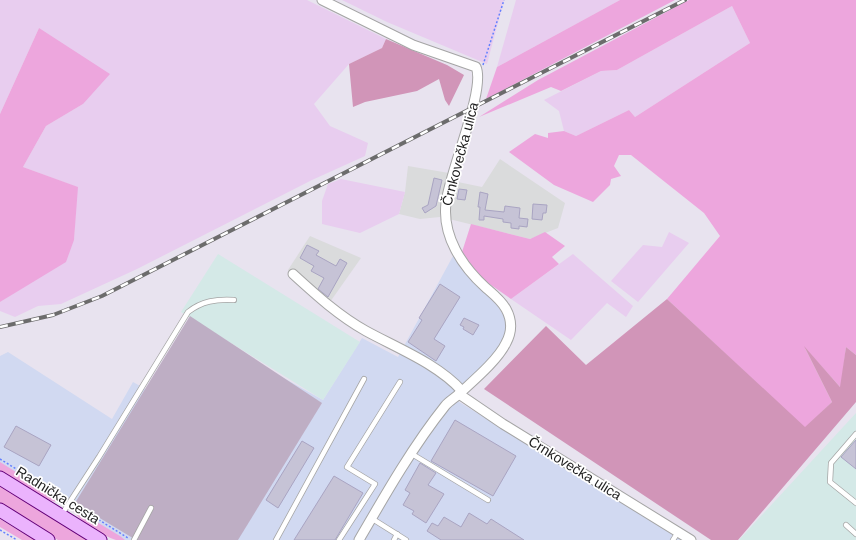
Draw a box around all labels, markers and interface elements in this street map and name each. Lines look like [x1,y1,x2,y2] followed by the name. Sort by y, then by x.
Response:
[438,100,482,208] street label: Črnkovečka ulica
[526,433,625,503] street label: Črnkovečka ulica
[13,463,103,527] street label: Radnička cesta

